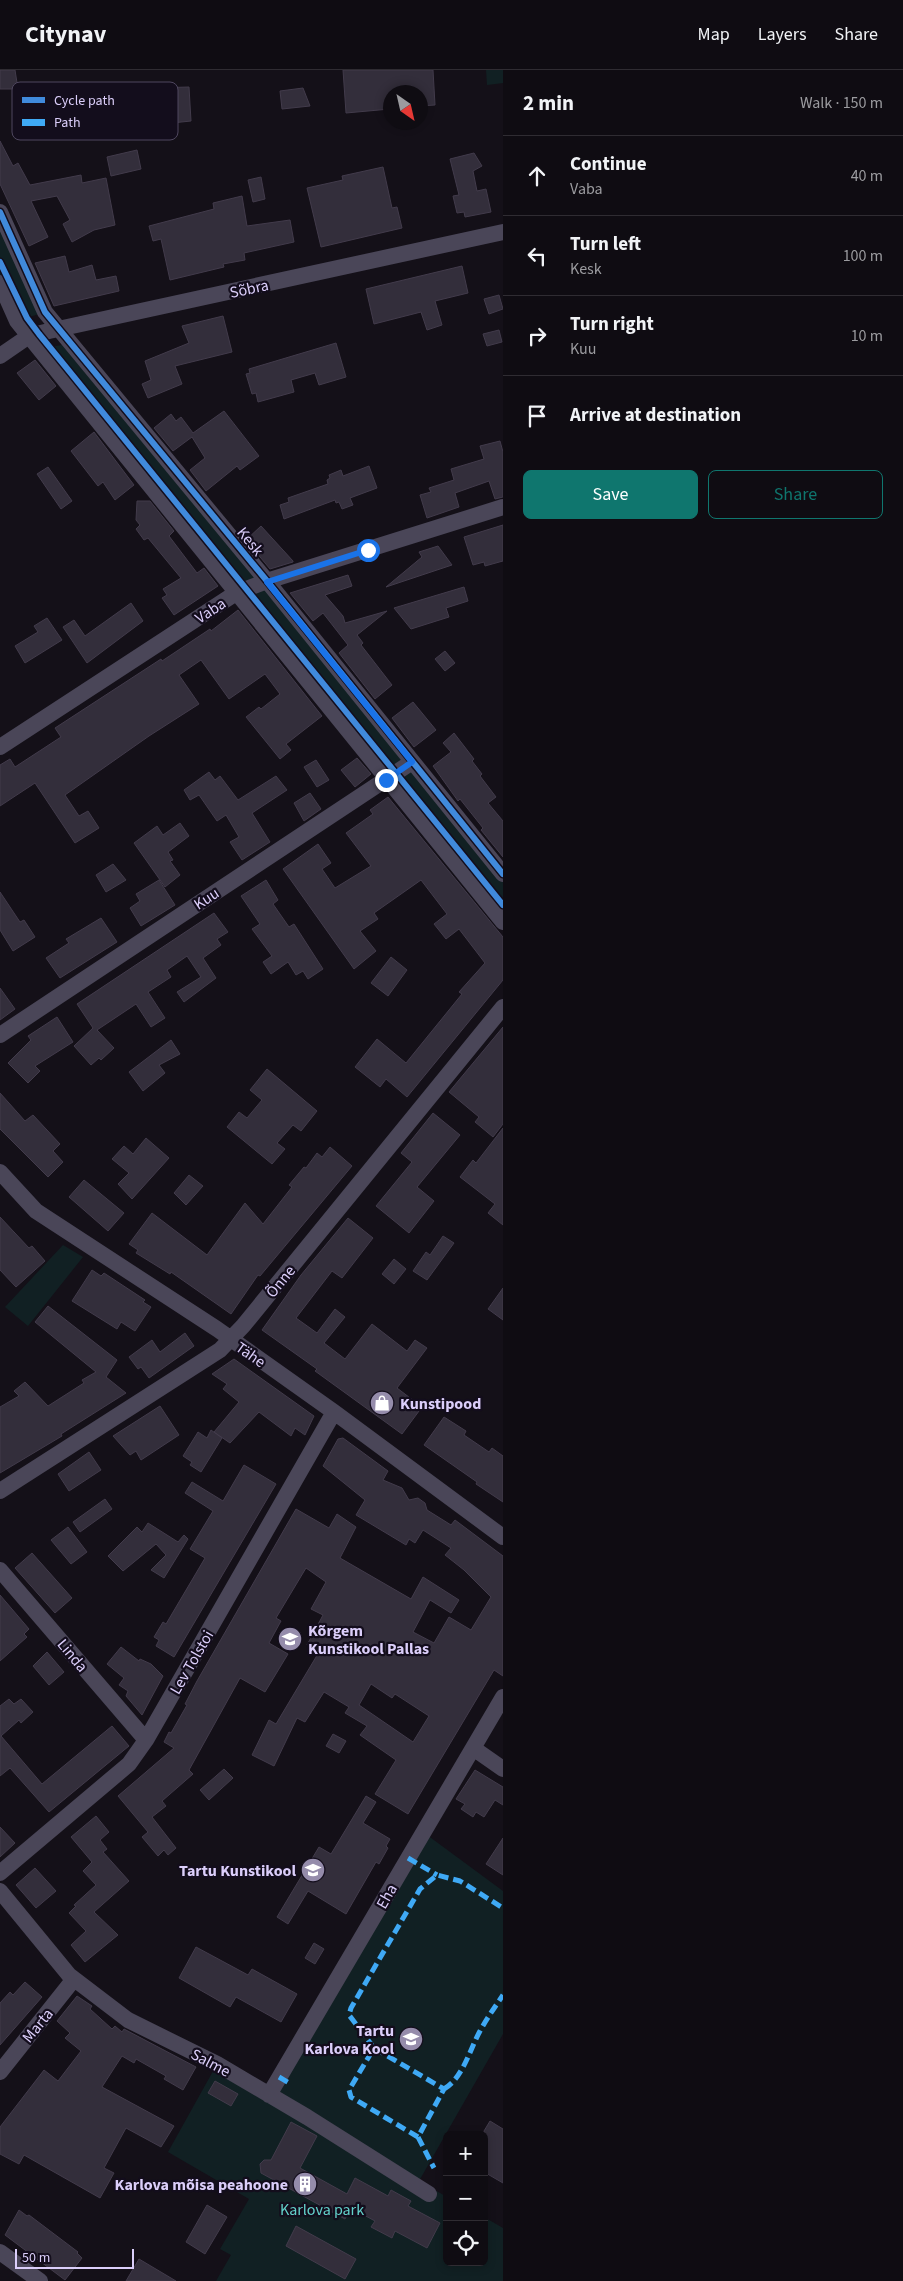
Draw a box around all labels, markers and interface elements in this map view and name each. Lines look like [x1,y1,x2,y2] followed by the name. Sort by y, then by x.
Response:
[25,17,106,52] text: Citynav
[698,22,730,47] text: Map
[758,22,807,47] text: Layers
[835,22,878,47] text: Share
[12,82,178,140] legend
[383,85,428,130] north arrow
[523,88,574,118] text: 2 min
[54,91,115,111] text: Cycle path
[800,92,883,114] text: Walk · 150 m
[54,113,81,133] text: Path
[570,151,647,178] text: Continue
[523,162,551,190] icon: ahead
[851,165,883,187] text: 40 m
[570,178,603,200] text: Vaba
[570,231,641,258] text: Turn left
[523,242,551,270] icon: left
[843,245,883,267] text: 100 m
[570,258,602,280] text: Kesk
[228,274,271,304] street label: Sõbra
[570,311,654,338] text: Turn right
[523,322,551,350] icon: right
[851,325,883,347] text: 10 m
[570,338,596,360] text: Kuu
[523,402,551,430] icon: arrive
[570,402,741,429] text: Arrive at destination
[523,470,698,519] button: Save
[708,470,883,519] button: Share
[232,522,269,561] street label: Kesk
[357,539,380,562] route start
[191,593,230,629] street label: Vaba
[375,769,398,792] route end
[189,882,224,915] street label: Kuu
[261,1261,301,1303] street label: Õnne
[231,1337,270,1373] street label: Tähe
[369,1390,395,1416] shop icon: Kunstipood
[400,1393,481,1415] place label: Kunstipood
[308,1620,429,1660] place label: Kõrgem Kunstikool Pallas
[165,1626,219,1699] street label: Lev Tolstoi
[277,1626,303,1652] school or university icon: Kõrgem Kunstikool Pallas
[52,1634,93,1677] street label: Linda
[300,1857,326,1883] school or university icon: Tartu Kunstikool
[179,1860,296,1882] place label: Tartu Kunstikool
[371,1880,403,1913] street label: Eha
[17,2004,58,2047] street label: Marta
[304,2020,394,2060] place label: Tartu Karlova Kool
[398,2026,424,2052] school or university icon: Tartu Karlova Kool
[187,2043,234,2082] street label: Salme
[443,2131,488,2266] map controls
[443,2131,488,2176] button: +
[292,2171,318,2197] building icon: Karlova mõisa peahoone
[115,2174,288,2196] place label: Karlova mõisa peahoone
[443,2176,488,2221] button: −
[280,2199,364,2221] park label: Karlova park
[443,2221,488,2266] button: locate
[15,2246,134,2269] scale bar
[22,2248,50,2268] text: 50 m

